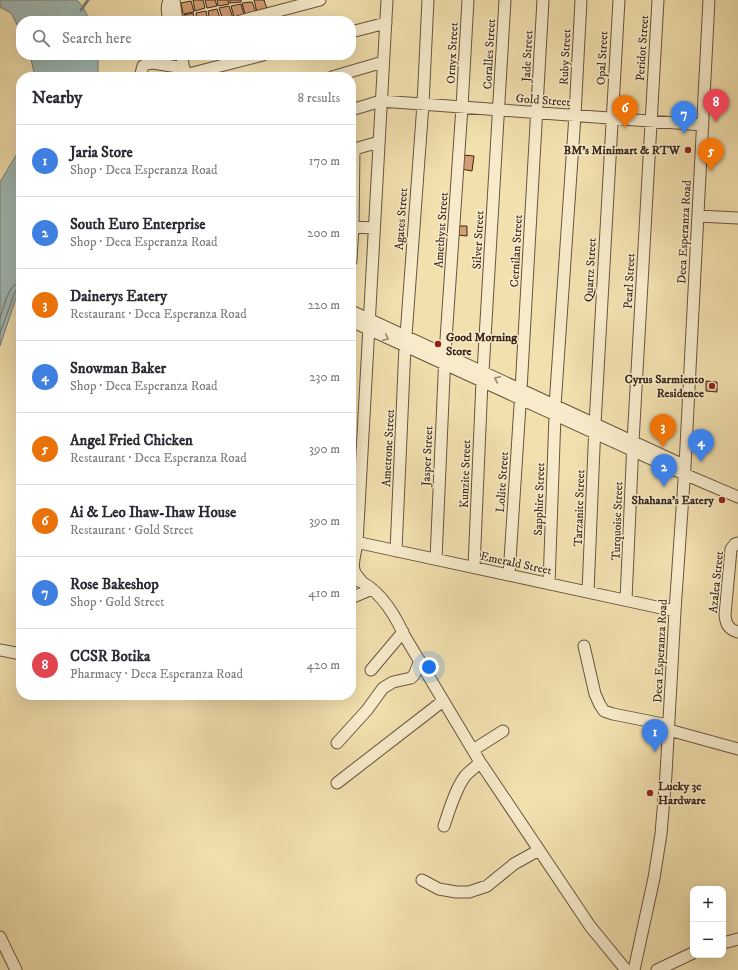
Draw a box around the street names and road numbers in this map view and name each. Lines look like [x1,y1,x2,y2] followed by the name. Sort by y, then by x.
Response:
[633,14,652,81] street label: Peridot Street
[480,18,499,90] street label: Coralles Street
[443,22,462,84] street label: Ornyx Street
[557,28,574,85] street label: Ruby Street
[519,30,536,83] street label: Jade Street
[594,30,611,85] street label: Opal Street
[515,91,571,110] street label: Gold Street
[674,180,695,284] street label: Deca Esperanza Road
[392,187,411,251] street label: Agates Street
[431,191,452,269] street label: Amethyst Street
[469,210,488,270] street label: Silver Street
[507,214,526,288] street label: Cernilan Street
[581,237,600,303] street label: Quartz Street
[621,253,638,309] street label: Pearl Street
[379,409,398,487] street label: Ametrone Street
[418,425,437,487] street label: Jasper Street
[457,439,474,508] street label: Kunzite Street
[493,451,512,513] street label: Lolite Street
[531,462,548,536] street label: Sapphire Street
[571,469,588,547] street label: Tarzanite Street
[609,481,626,561] street label: Turquoise Street
[479,549,553,578] street label: Emerald Street
[706,550,727,614] street label: Azalea Street
[650,599,671,703] street label: Deca Esperanza Road

